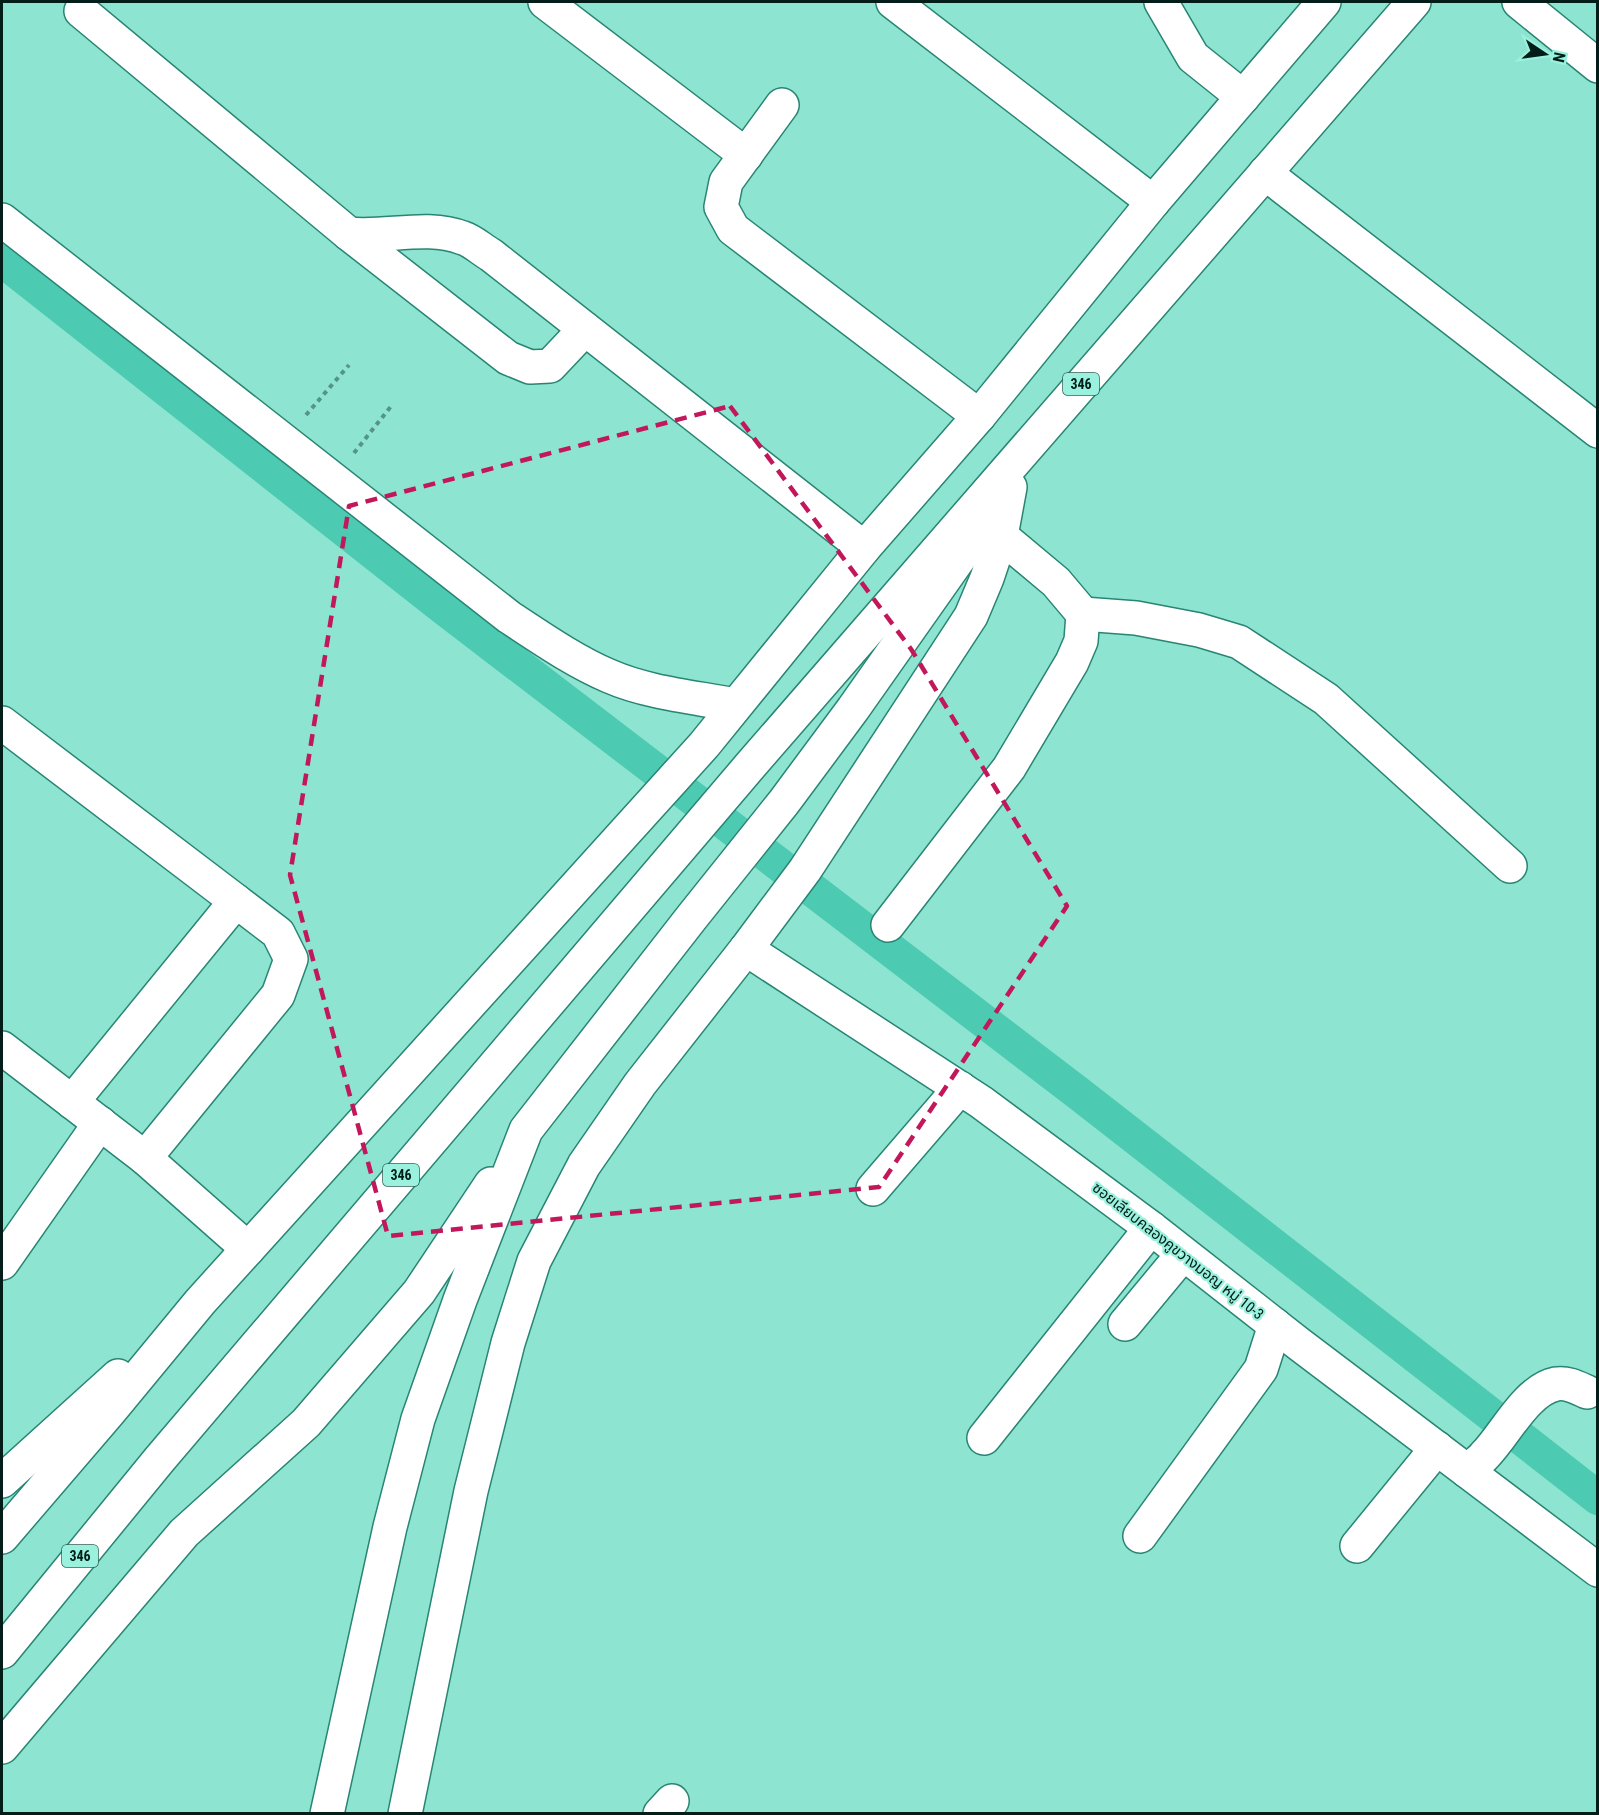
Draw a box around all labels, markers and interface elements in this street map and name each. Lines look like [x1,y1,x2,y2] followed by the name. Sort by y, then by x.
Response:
[1515,24,1575,84] north arrow
[1549,50,1569,64] text: N
[1063,373,1099,395] road number: 346
[383,1164,419,1186] road number: 346
[1089,1179,1267,1323] street label: ซอยเลียบคลองคูขวางมอญ หมู่ 10-3
[62,1545,98,1567] road number: 346

